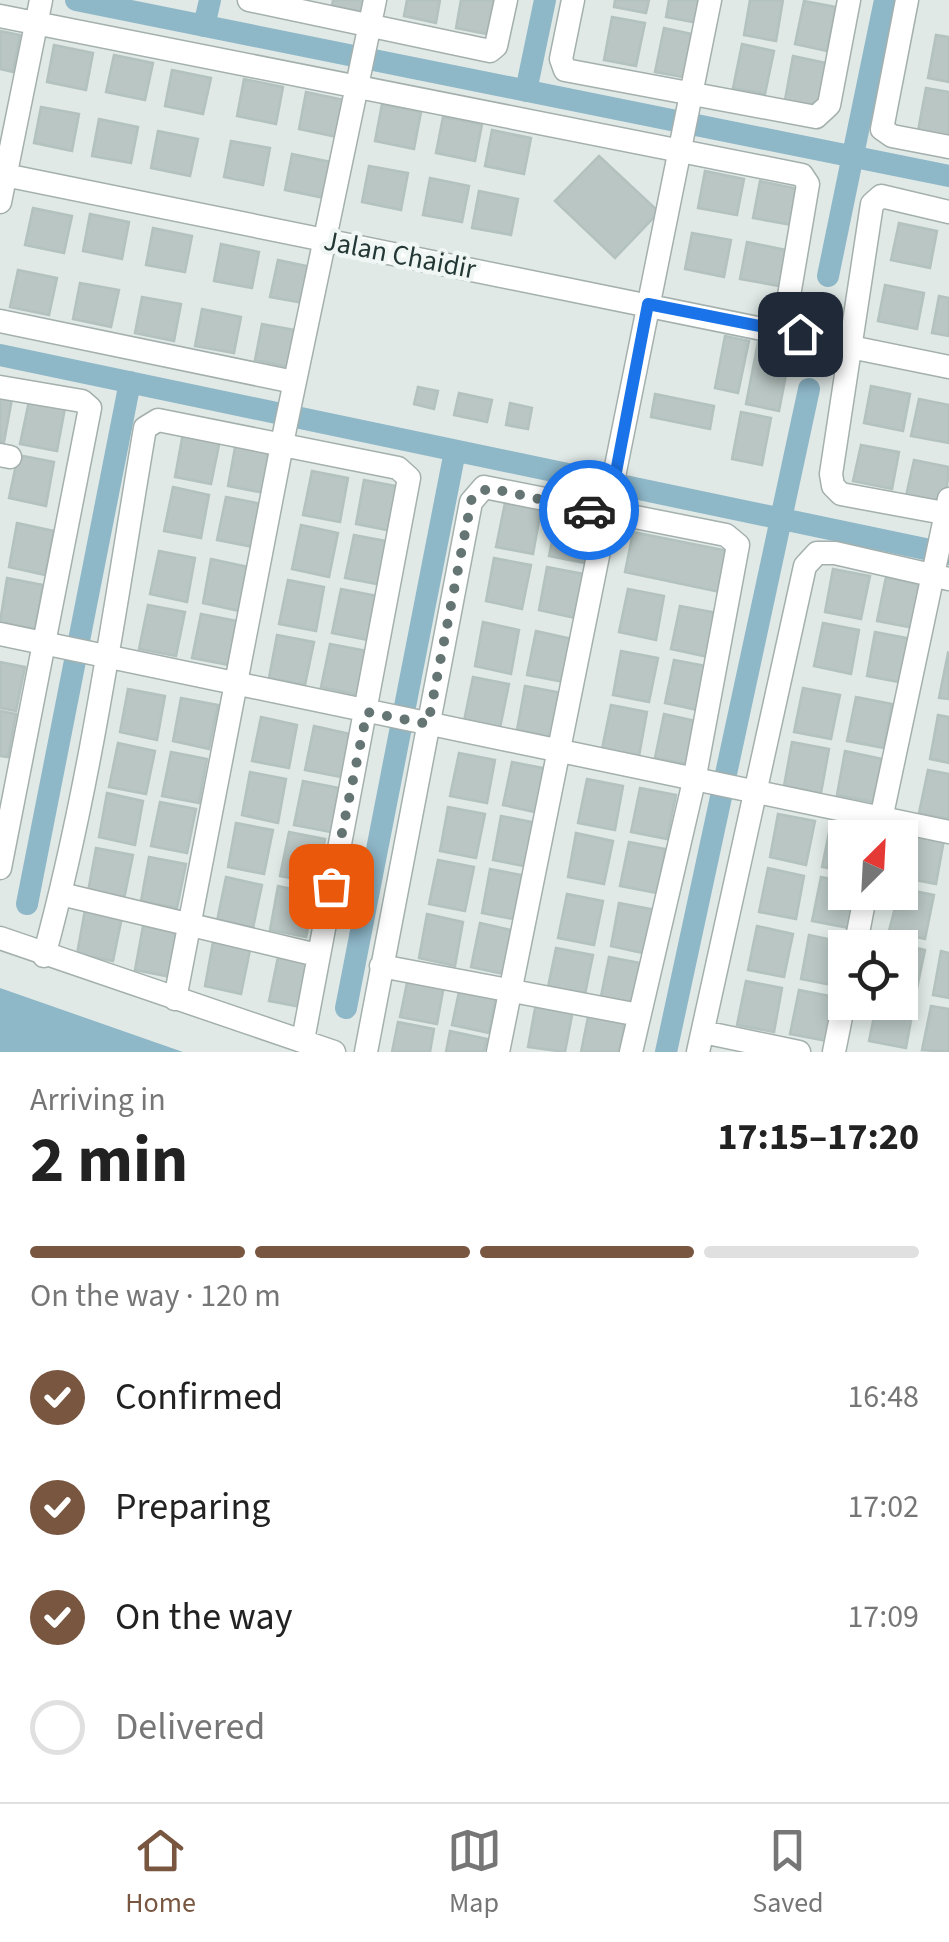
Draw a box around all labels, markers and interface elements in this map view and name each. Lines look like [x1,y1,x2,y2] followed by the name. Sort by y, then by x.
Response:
[320,221,480,289] street label: Jalan Chaidir
[758,292,843,377] pin
[773,307,828,362] icon: home
[539,460,639,560] courier
[562,483,617,538] icon: car
[828,820,918,910] north arrow
[828,820,918,1020] map controls
[289,844,374,929] pin
[304,859,359,914] icon: bag
[828,930,918,1020] button: locate
[30,1077,166,1123] text: Arriving in
[717,1110,919,1164] text: 17:15–17:20
[30,1114,188,1207] text: 2 min
[30,1273,281,1319] text: On the way · 120 m
[30,1370,85,1425] icon: check
[115,1370,283,1424] text: Confirmed
[847,1374,919,1420] text: 16:48
[30,1480,85,1535] icon: check
[115,1480,270,1534] text: Preparing
[847,1484,919,1530] text: 17:02
[30,1590,85,1645] icon: check
[115,1590,292,1644] text: On the way
[847,1594,919,1640] text: 17:09
[115,1700,265,1754] text: Delivered
[125,1823,196,1923] tab: Home
[447,1823,502,1923] tab: Map
[752,1823,824,1923] tab: Saved

